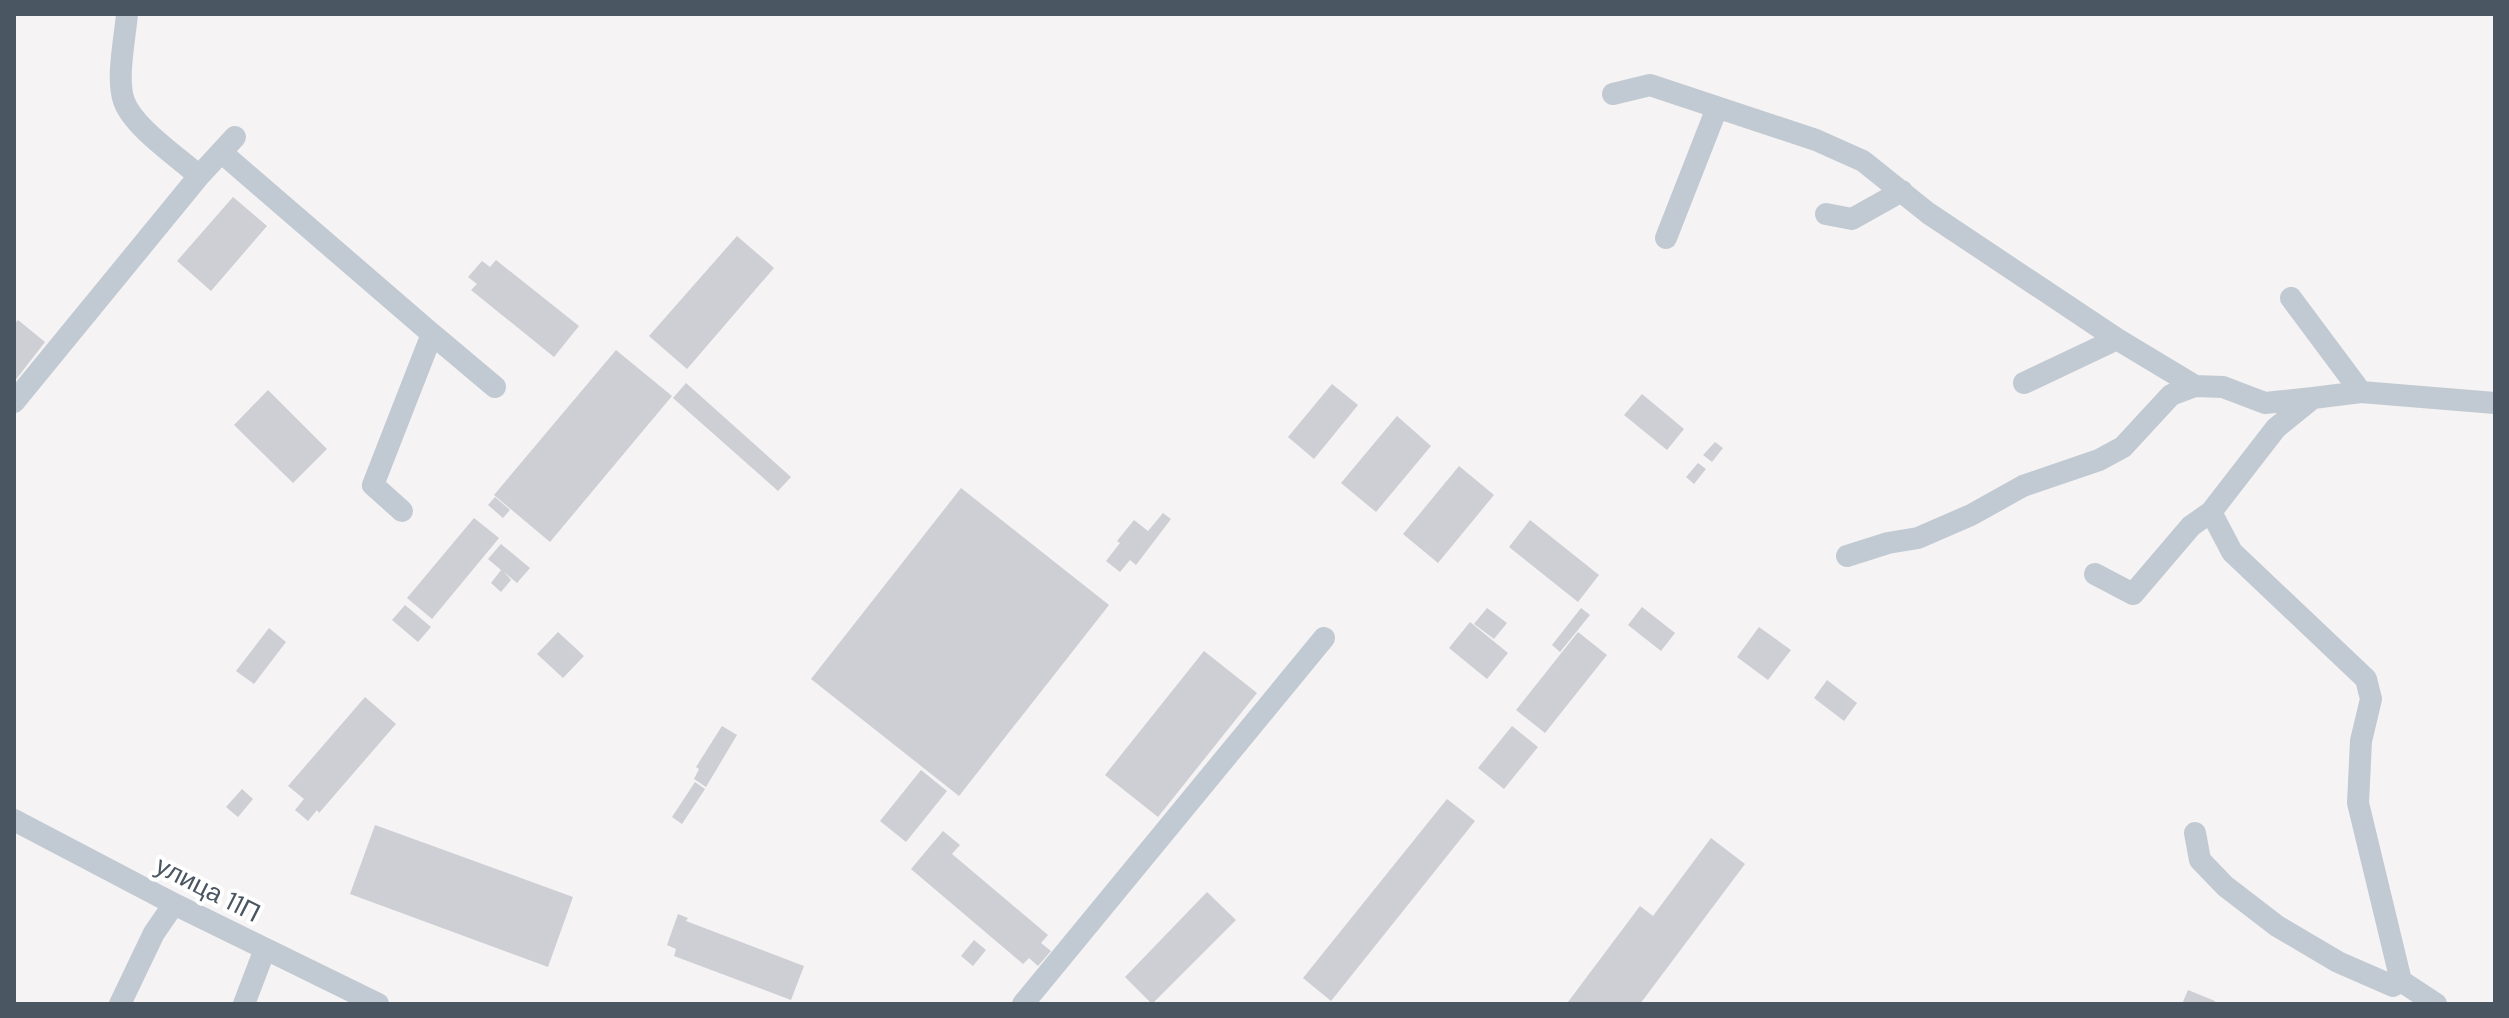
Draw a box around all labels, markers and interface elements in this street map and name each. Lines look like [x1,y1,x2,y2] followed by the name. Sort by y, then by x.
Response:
[150,848,266,930] street label: улица 11П

